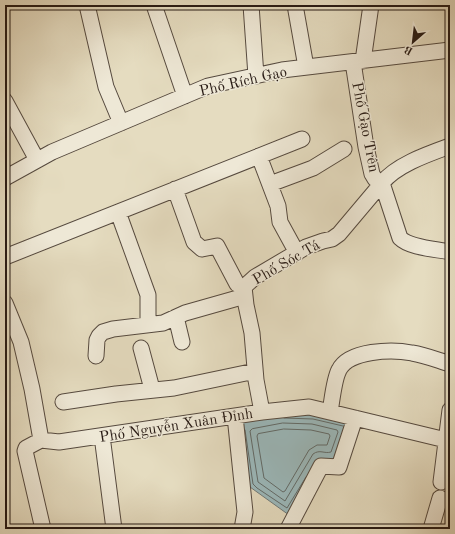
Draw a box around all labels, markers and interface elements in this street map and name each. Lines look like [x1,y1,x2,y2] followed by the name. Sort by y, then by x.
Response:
[393,22,433,62] north arrow
[403,43,415,56] text: B
[198,64,289,100] street label: Phố Rích Gạo
[348,81,382,174] street label: Phố Gạo Trên
[250,237,323,289] street label: Phố Sóc Tá
[98,406,254,446] street label: Phố Nguyễn Xuân Đỉnh

